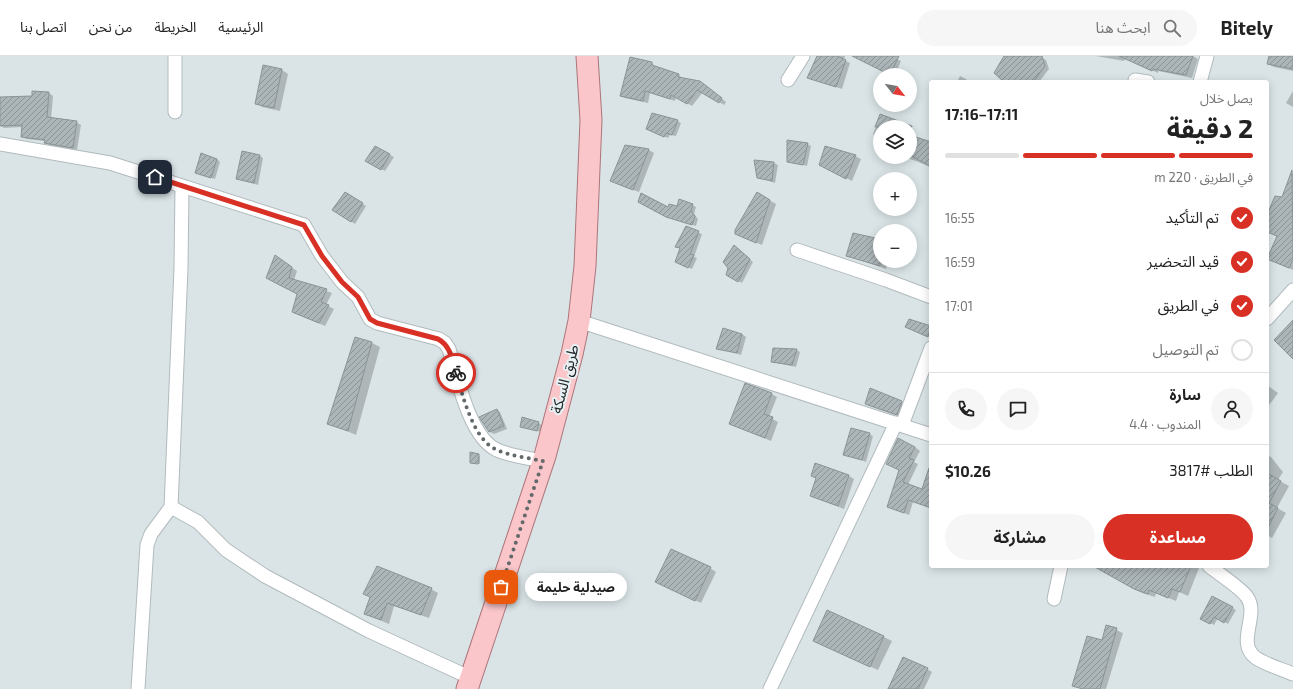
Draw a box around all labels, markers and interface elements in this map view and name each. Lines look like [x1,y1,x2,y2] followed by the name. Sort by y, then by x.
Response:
[917,10,1197,46] search box
[1221,16,1273,39] text: Bitely
[1161,17,1183,39] icon: search
[20,18,67,35] text: اتصل بنا
[89,18,132,35] text: من نحن
[154,18,196,35] text: الخريطة
[218,18,263,35] text: الرئيسية
[1096,18,1151,36] text: ابحث هنا
[873,68,917,112] north arrow
[873,68,917,268] map controls
[1200,90,1253,106] text: يصل خلال
[945,105,1018,123] text: 17:11–17:16
[1167,112,1253,143] text: 2 دقيقة
[873,120,917,164] button: layers
[138,160,172,194] pin
[144,166,166,188] icon: home
[1154,169,1253,185] text: في الطريق · 220 m
[873,172,917,216] button: +
[1231,207,1253,229] icon: check
[1166,208,1219,226] text: تم التأكيد
[945,210,975,226] text: 16:55
[873,224,917,268] button: −
[1231,251,1253,273] icon: check
[1147,252,1219,270] text: قيد التحضير
[945,254,975,270] text: 16:59
[1231,295,1253,317] icon: check
[1158,296,1219,314] text: في الطريق
[945,298,973,314] text: 17:01
[1153,340,1219,358] text: تم التوصيل
[546,342,584,416] street label: طريق السكة
[436,353,476,393] courier
[445,362,467,384] icon: bike
[1169,385,1201,403] text: سارة
[945,388,987,430] button: phone
[997,388,1039,430] button: chat
[1211,388,1253,430] button: person
[1129,416,1201,432] text: المندوب · 4.4
[1169,461,1253,479] text: الطلب #3817
[945,462,991,480] text: $10.26
[945,514,1095,560] button: مشاركة
[1103,514,1253,560] button: مساعدة
[484,570,518,604] pin
[525,573,627,601] callout: صيدلية حليمة
[490,576,512,598] icon: bag
[537,579,615,595] text: صيدلية حليمة

